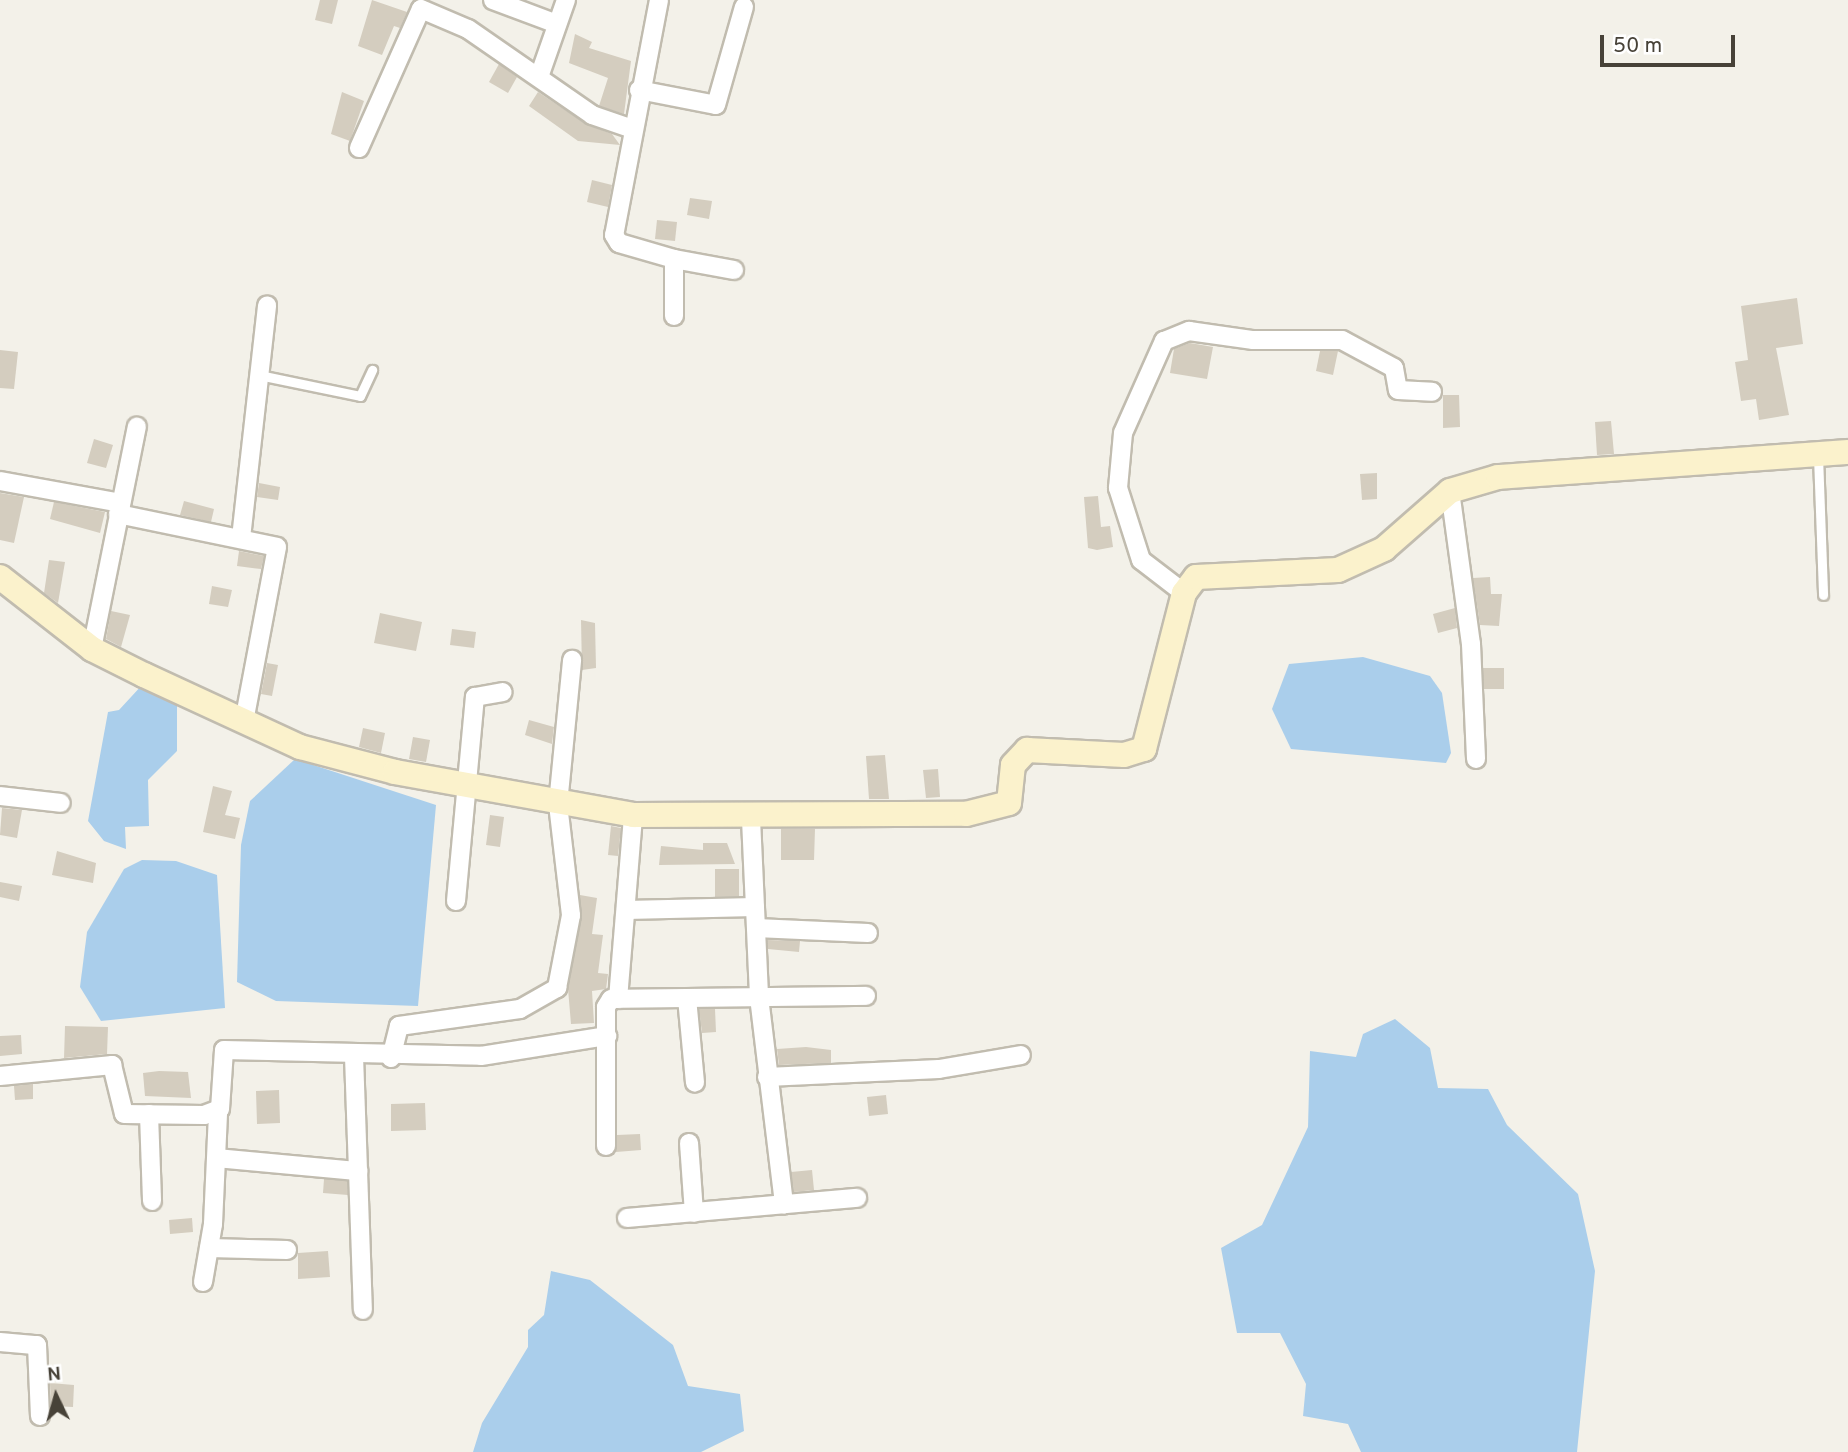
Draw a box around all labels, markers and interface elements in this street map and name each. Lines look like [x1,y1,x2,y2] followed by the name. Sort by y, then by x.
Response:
[1603,21,1738,65] scale bar
[1613,33,1662,60] text: 50 m
[21,1361,91,1431] north arrow
[46,1363,62,1388] text: N

